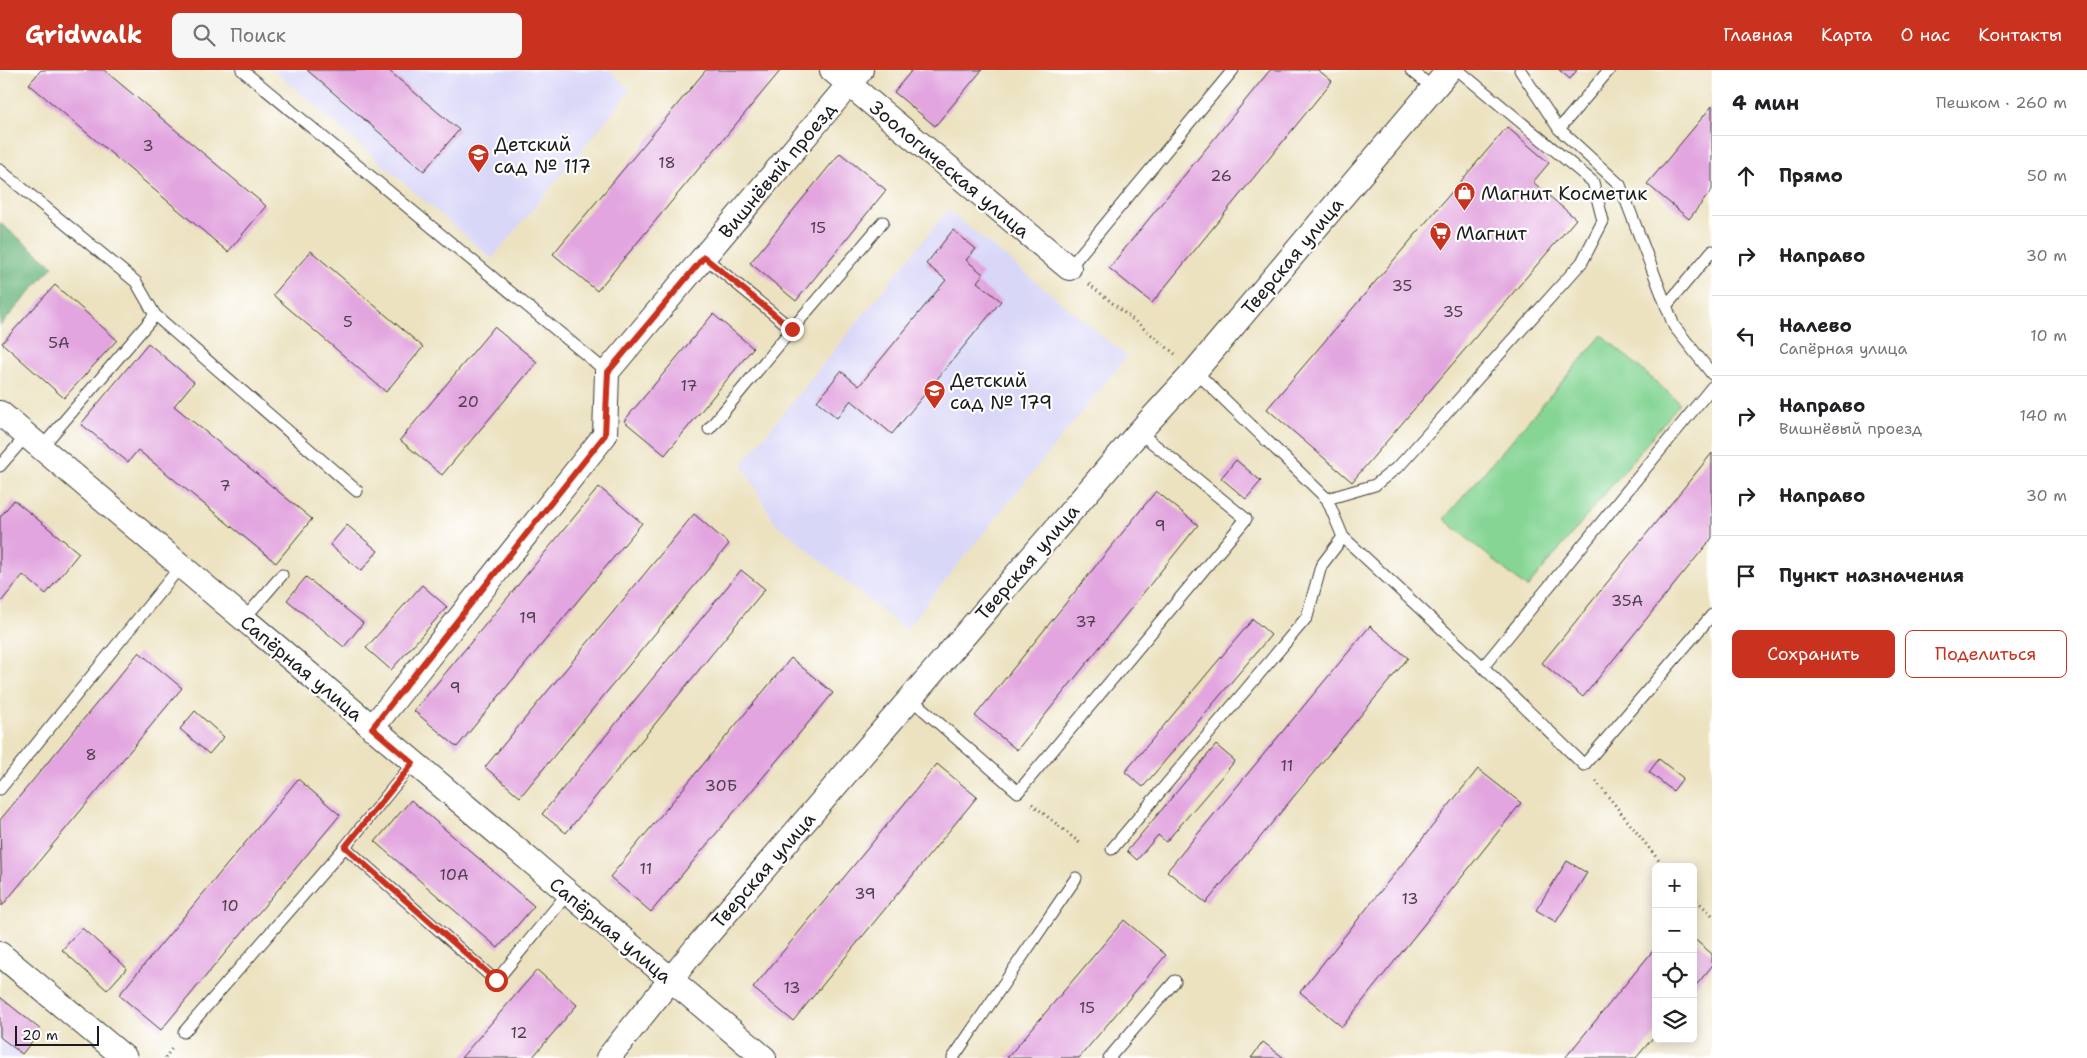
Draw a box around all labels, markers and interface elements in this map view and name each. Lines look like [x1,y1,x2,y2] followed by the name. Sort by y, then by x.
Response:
[172,13,522,58] search box
[25,19,142,51] text: Gridwalk
[190,21,218,49] icon: search
[230,23,286,48] text: Поиск
[1723,23,1793,47] text: Главная
[1821,23,1873,47] text: Карта
[1901,23,1950,47] text: О нас
[1978,23,2062,47] text: Контакты
[1732,89,1799,117] text: 4 мин
[1936,92,2067,113] text: Пешком · 260 m
[864,95,1035,244] street label: Зоологическая улица
[713,97,842,243] street label: Вишнёвый проезд
[494,132,591,179] place label: Детский сад № 117
[142,135,154,156] house number: 3
[466,143,490,174] school or university icon: Детский сад № 117
[658,152,676,173] house number: 18
[1732,162,1760,190] icon: ahead
[1779,163,1843,188] text: Прямо
[1210,165,1232,186] house number: 26
[2027,165,2067,186] text: 50 m
[1453,181,1477,212] shop icon: Магнит Косметик
[1481,181,1647,206] place label: Магнит Косметик
[1236,192,1349,320] street label: Тверская улица
[810,217,826,238] house number: 15
[1428,221,1452,252] supermarket icon: Магнит
[1456,221,1527,246] place label: Магнит
[1732,242,1760,270] icon: right
[1779,243,1865,268] text: Направо
[2026,245,2067,266] text: 30 m
[1392,275,1412,296] house number: 35
[1443,301,1463,322] house number: 35
[343,311,353,332] house number: 5
[1779,313,1852,338] text: Налево
[781,318,804,341] route end
[1732,322,1760,350] icon: left
[2030,325,2067,346] text: 10 m
[48,332,70,353] house number: 5А
[1779,338,1907,359] text: Сапёрная улица
[950,368,1052,415] place label: Детский сад № 179
[680,375,698,396] house number: 17
[922,379,946,410] school or university icon: Детский сад № 179
[457,391,479,412] house number: 20
[1779,393,1865,418] text: Направо
[1732,402,1760,430] icon: right
[2020,405,2067,426] text: 140 m
[1779,418,1922,439] text: Вишнёвый проезд
[219,475,231,496] house number: 7
[1732,482,1760,510] icon: right
[1779,483,1865,508] text: Направо
[2026,485,2067,506] text: 30 m
[970,499,1085,626] street label: Тверская улица
[1154,515,1166,536] house number: 9
[1732,562,1760,590] icon: arrive
[1779,563,1964,588] text: Пункт назначения
[1611,590,1643,611] house number: 35А
[519,607,537,628] house number: 19
[235,610,368,727] street label: Сапёрная улица
[1075,611,1097,632] house number: 37
[1732,630,1895,678] button: Сохранить
[1905,630,2067,678] button: Поделиться
[449,677,461,698] house number: 9
[85,744,97,765] house number: 8
[1281,755,1293,776] house number: 11
[705,775,737,796] house number: 30Б
[706,807,821,934] street label: Тверская улица
[640,858,652,879] house number: 11
[1652,863,1697,1043] map controls
[1652,863,1697,908] button: +
[439,864,469,885] house number: 10А
[544,872,677,989] street label: Сапёрная улица
[854,883,876,904] house number: 39
[1401,888,1419,909] house number: 13
[221,895,239,916] house number: 10
[1652,908,1697,953] button: −
[1652,953,1697,998] button: locate
[485,969,508,992] route start
[783,977,801,998] house number: 13
[1079,997,1095,1018] house number: 15
[1652,998,1697,1043] button: layers
[510,1022,528,1043] house number: 12
[15,1023,99,1046] scale bar
[22,1026,58,1044] text: 20 m

